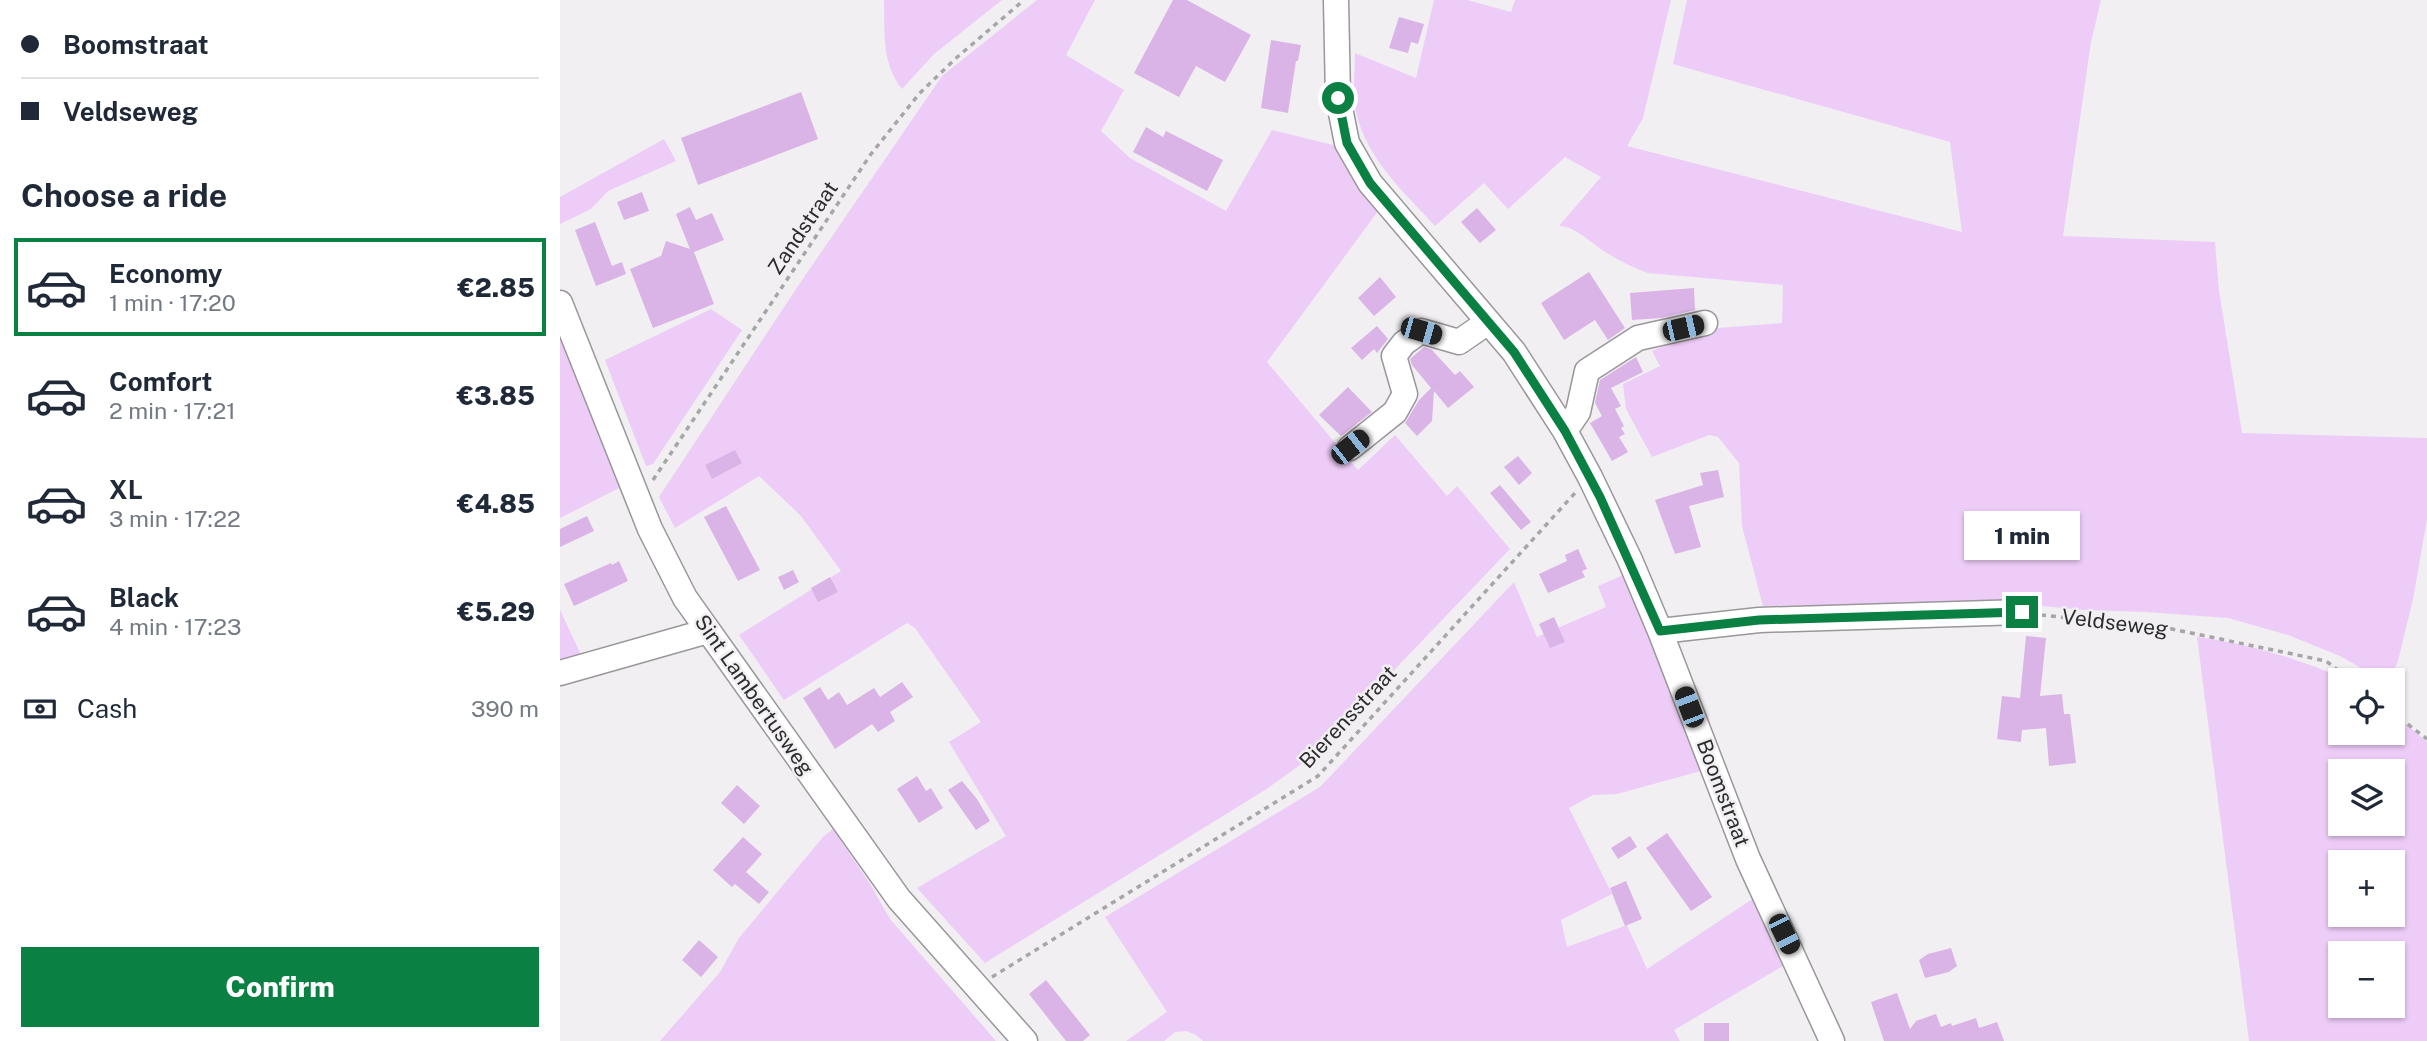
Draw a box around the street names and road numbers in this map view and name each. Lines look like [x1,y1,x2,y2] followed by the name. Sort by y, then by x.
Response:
[762,176,843,279] street label: Zandstraat
[2060,604,2170,641] street label: Veldseweg
[690,610,819,780] street label: Sint Lambertusweg
[1294,660,1401,773] street label: Bierensstraat
[1692,735,1755,850] street label: Boomstraat

